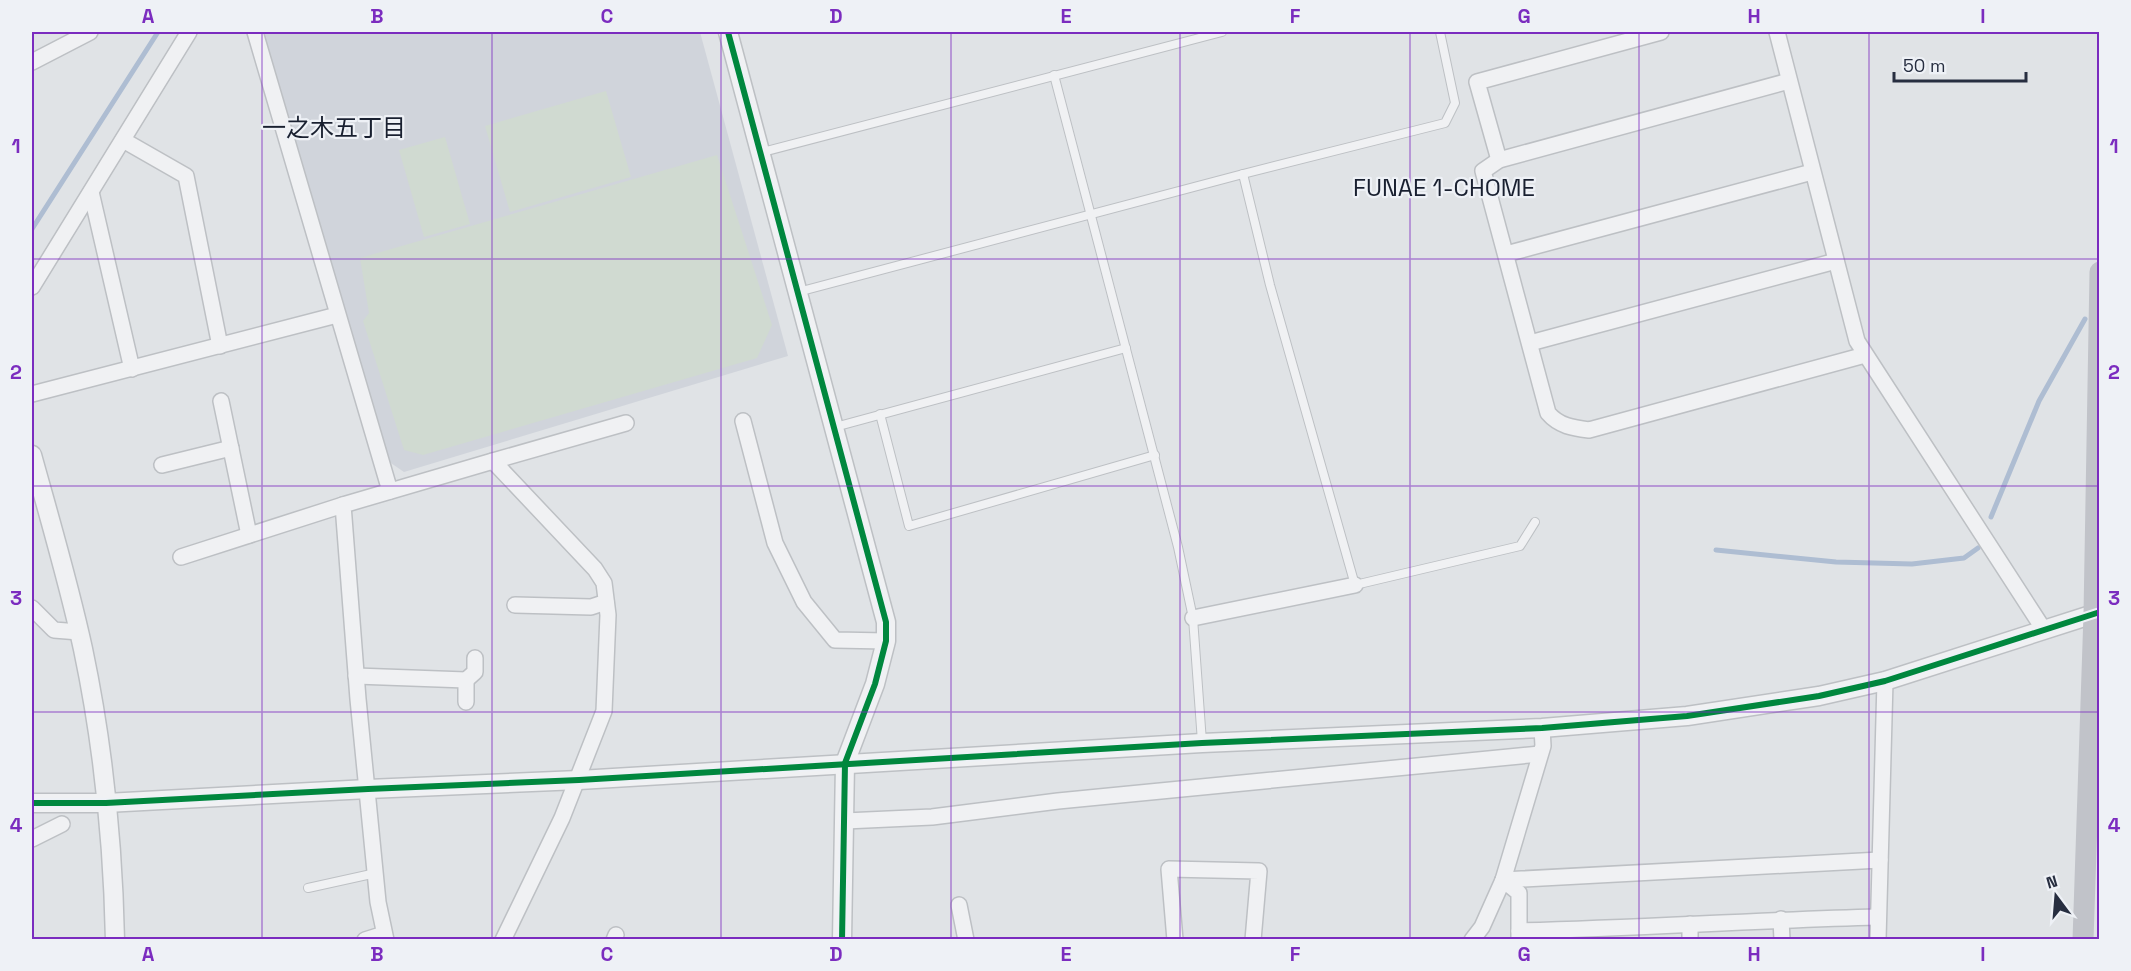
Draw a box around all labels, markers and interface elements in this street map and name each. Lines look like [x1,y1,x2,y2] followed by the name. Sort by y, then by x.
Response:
[142,3,155,29] text: A
[370,3,384,29] text: B
[601,3,614,29] text: C
[829,3,843,29] text: D
[1060,3,1072,29] text: E
[1290,3,1301,29] text: F
[1517,3,1531,29] text: G
[1747,3,1761,29] text: H
[1980,3,1986,29] text: I
[1894,45,2026,83] scale bar
[1903,54,1945,77] text: 50 m
[262,112,406,143] district label: 一之木五丁目
[11,133,21,159] text: 1
[2109,133,2119,159] text: 1
[1353,172,1535,203] district label: FUNAE 1-CHOME
[10,359,22,385] text: 2
[2108,359,2120,385] text: 2
[10,585,22,611] text: 3
[2108,585,2120,611] text: 3
[10,812,23,838] text: 4
[2108,812,2121,838] text: 4
[2026,866,2086,926] north arrow
[2044,870,2060,894] text: N
[142,941,155,967] text: A
[370,941,384,967] text: B
[601,941,614,967] text: C
[829,941,843,967] text: D
[1060,941,1072,967] text: E
[1290,941,1301,967] text: F
[1517,941,1531,967] text: G
[1747,941,1761,967] text: H
[1980,941,1986,967] text: I

